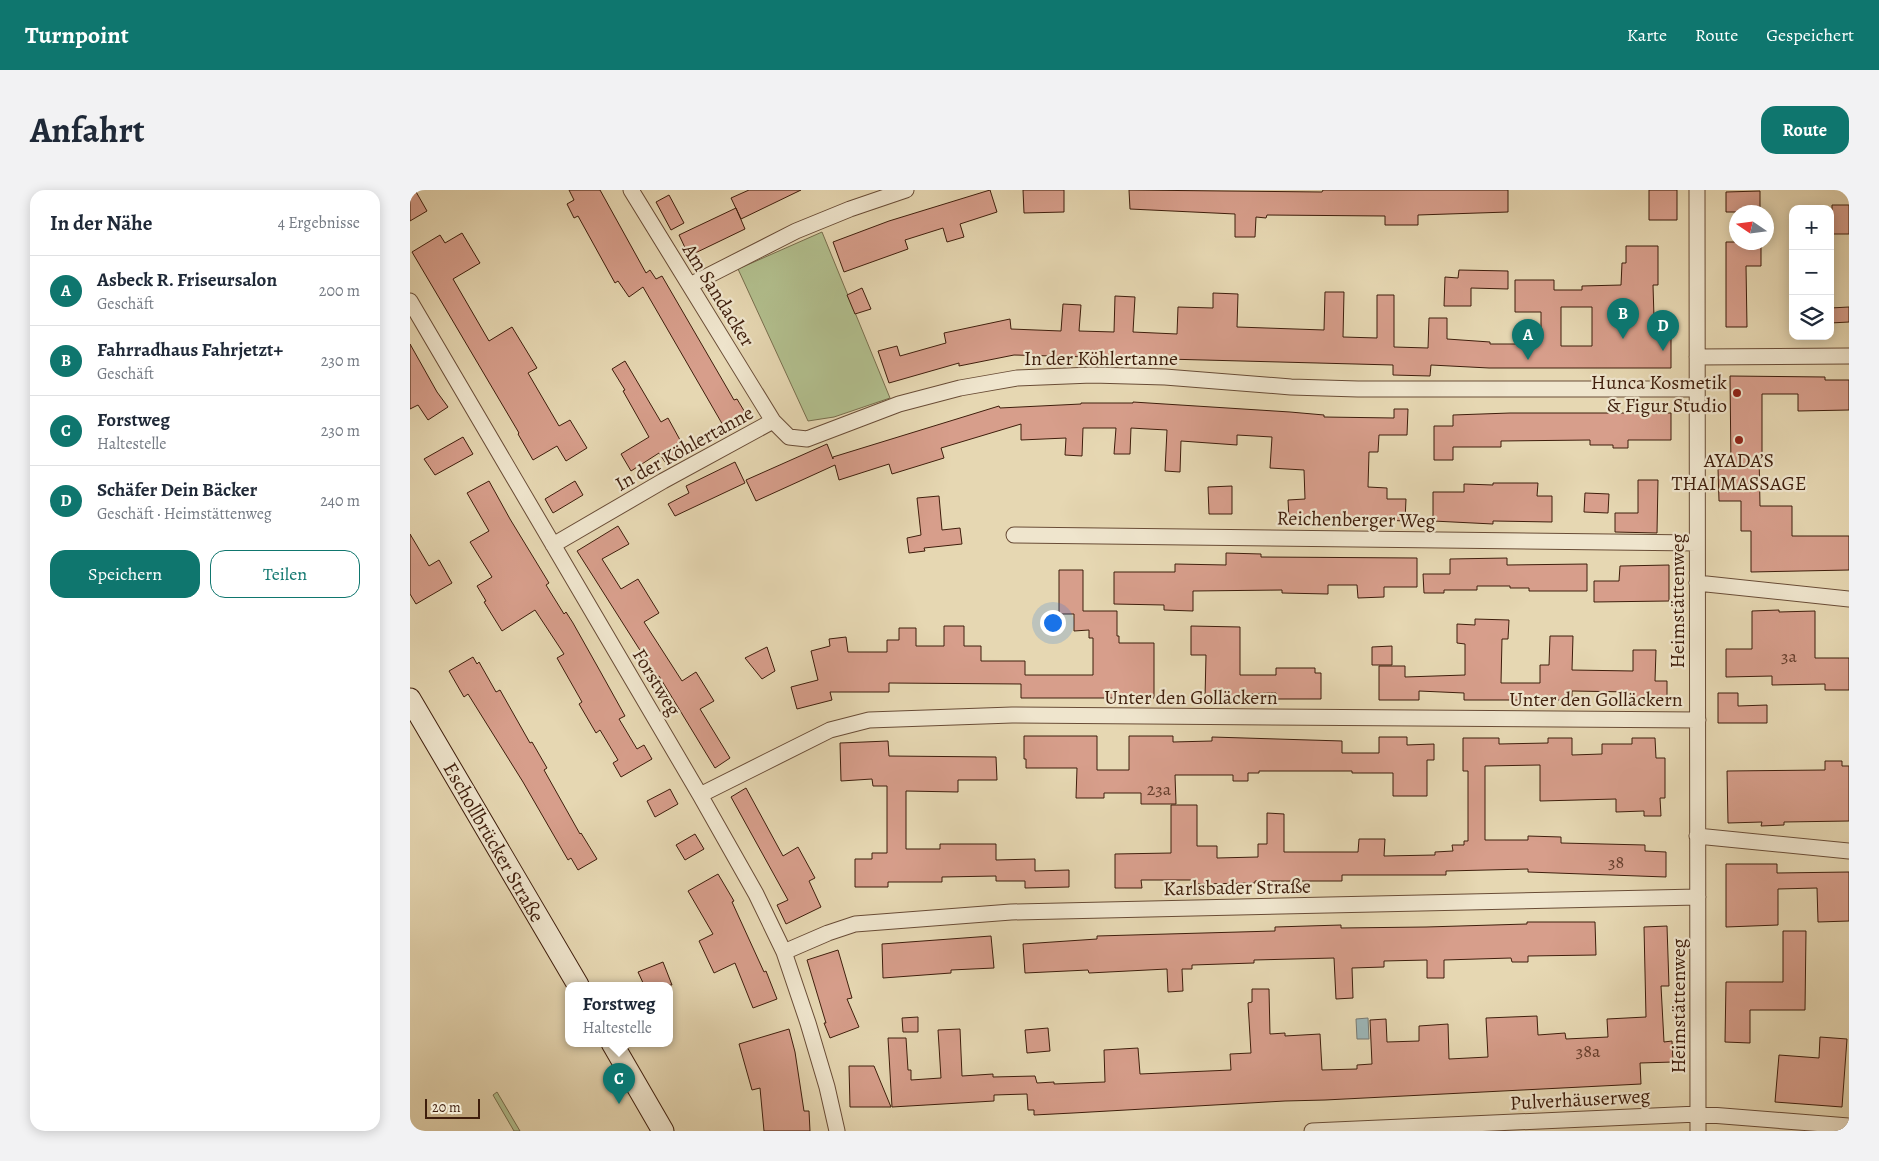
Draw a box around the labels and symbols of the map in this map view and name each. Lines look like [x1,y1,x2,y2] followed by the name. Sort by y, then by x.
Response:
[1729,205,1774,250] north arrow
[676,238,761,352] street label: Am Sandacker
[1607,298,1639,339] pin: B
[1647,310,1679,351] pin: D
[1512,319,1544,360] pin: A
[1024,345,1178,372] street label: In der Köhlertanne
[1591,369,1727,419] place label: Hunca Kosmetik & Figur Studio
[1731,387,1743,399] marker: Hunca Kosmetik & Figur Studio
[610,399,758,498] street label: In der Köhlertanne
[1733,434,1745,446] marker: AYADA’S THAI MASSAGE
[1671,447,1807,497] place label: AYADA’S THAI MASSAGE
[1276,505,1436,534] street label: Reichenberger Weg
[1664,533,1691,669] street label: Heimstättenweg
[1040,610,1066,636] your location
[626,644,687,721] street label: Forstweg
[1781,644,1798,668] house number: 3a
[1104,684,1278,711] street label: Unter den Golläckern
[1509,686,1683,713] street label: Unter den Golläckern
[437,757,550,927] street label: Eschollbrücker Straße
[1147,777,1172,801] house number: 23a
[1608,850,1624,874] house number: 38
[1163,873,1311,902] street label: Karlsbader Straße
[1665,938,1692,1074] street label: Heimstättenweg
[1576,1039,1601,1063] house number: 38a
[603,1063,635,1104] pin: C
[1509,1082,1651,1117] street label: Pulverhäuserweg
[425,1096,480,1119] scale bar

